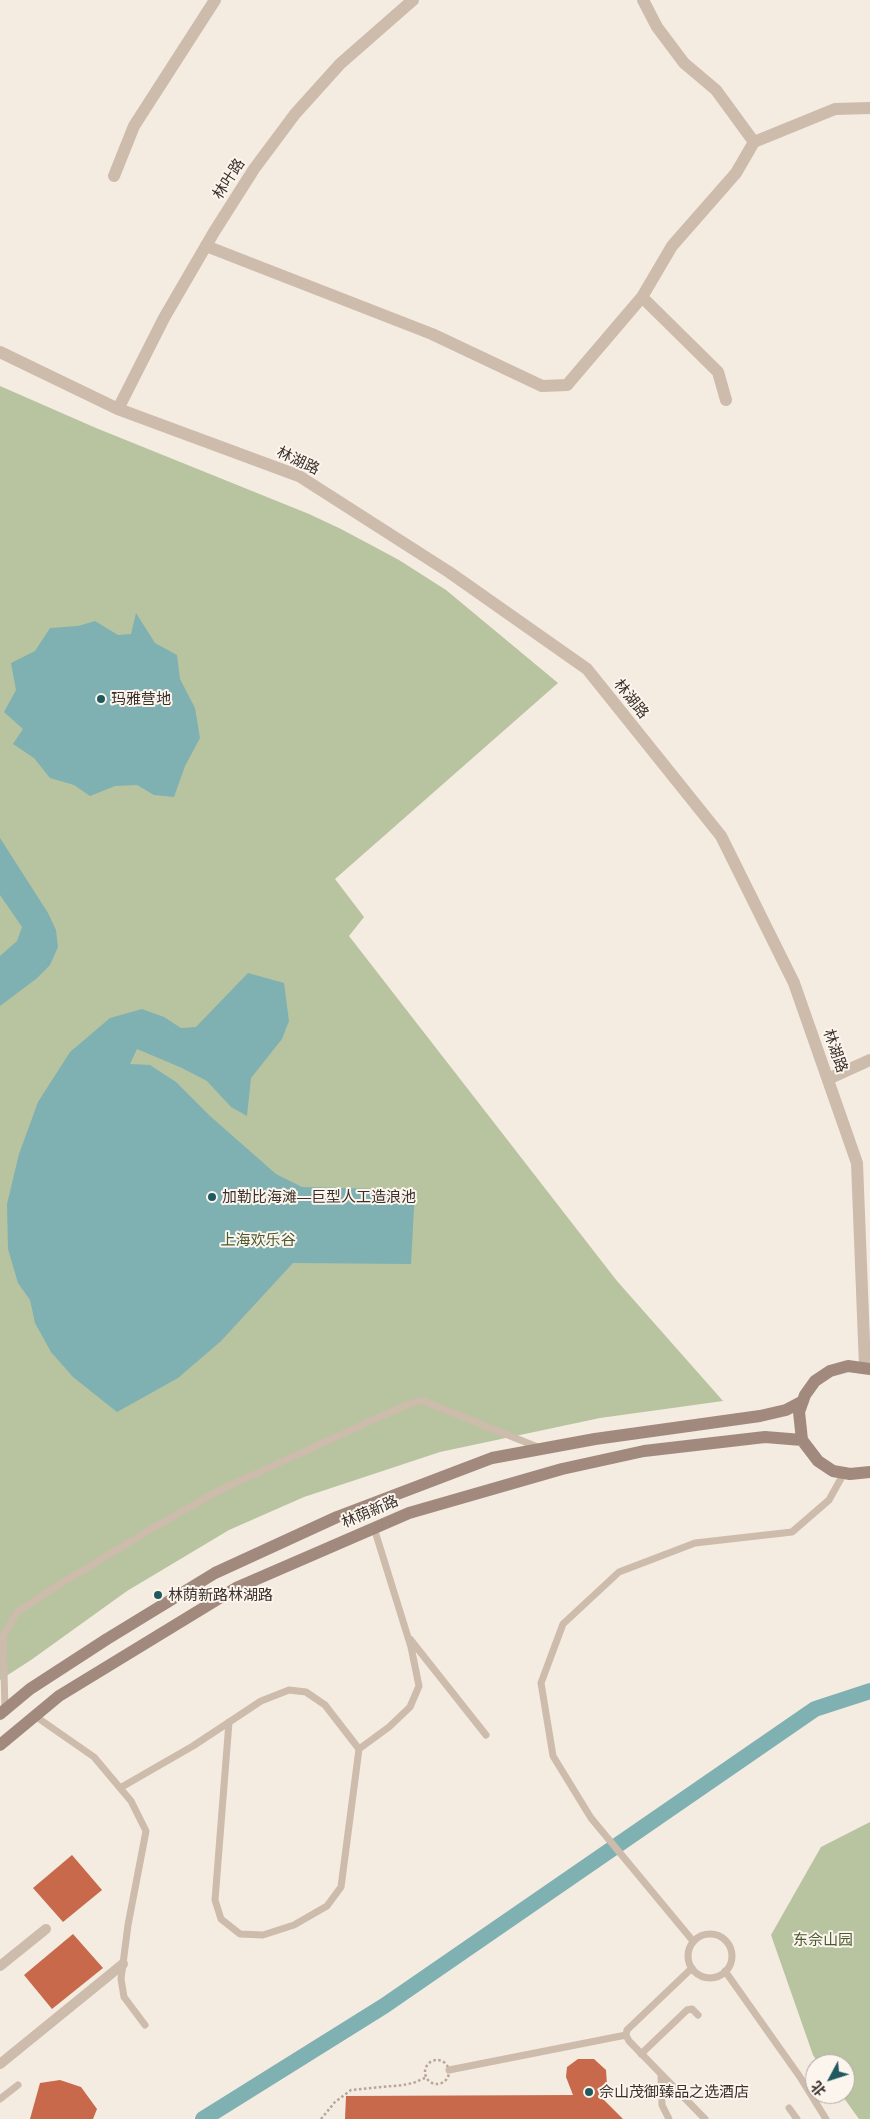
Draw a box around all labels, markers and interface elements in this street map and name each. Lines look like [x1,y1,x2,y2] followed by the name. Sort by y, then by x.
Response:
[209,155,249,203] street label: 林叶路
[274,443,322,479] street label: 林湖路
[610,676,652,722] street label: 林湖路
[111,690,171,708] place label: 玛雅营地
[95,693,107,705] marker: 玛雅营地
[819,1027,851,1075] street label: 林湖路
[222,1188,416,1206] place label: 加勒比海滩—巨型人工造浪池
[206,1191,218,1203] marker: 加勒比海滩—巨型人工造浪池
[221,1231,295,1249] park label: 上海欢乐谷
[339,1492,401,1532] street label: 林荫新路
[168,1586,273,1604] place label: 林荫新路林湖路
[152,1589,164,1601] marker: 林荫新路林湖路
[793,1931,853,1949] park label: 东佘山园
[805,2054,855,2104] north arrow
[809,2078,829,2098] text: 北
[599,2083,749,2101] place label: 佘山茂御臻品之选酒店
[583,2086,595,2098] marker: 佘山茂御臻品之选酒店

